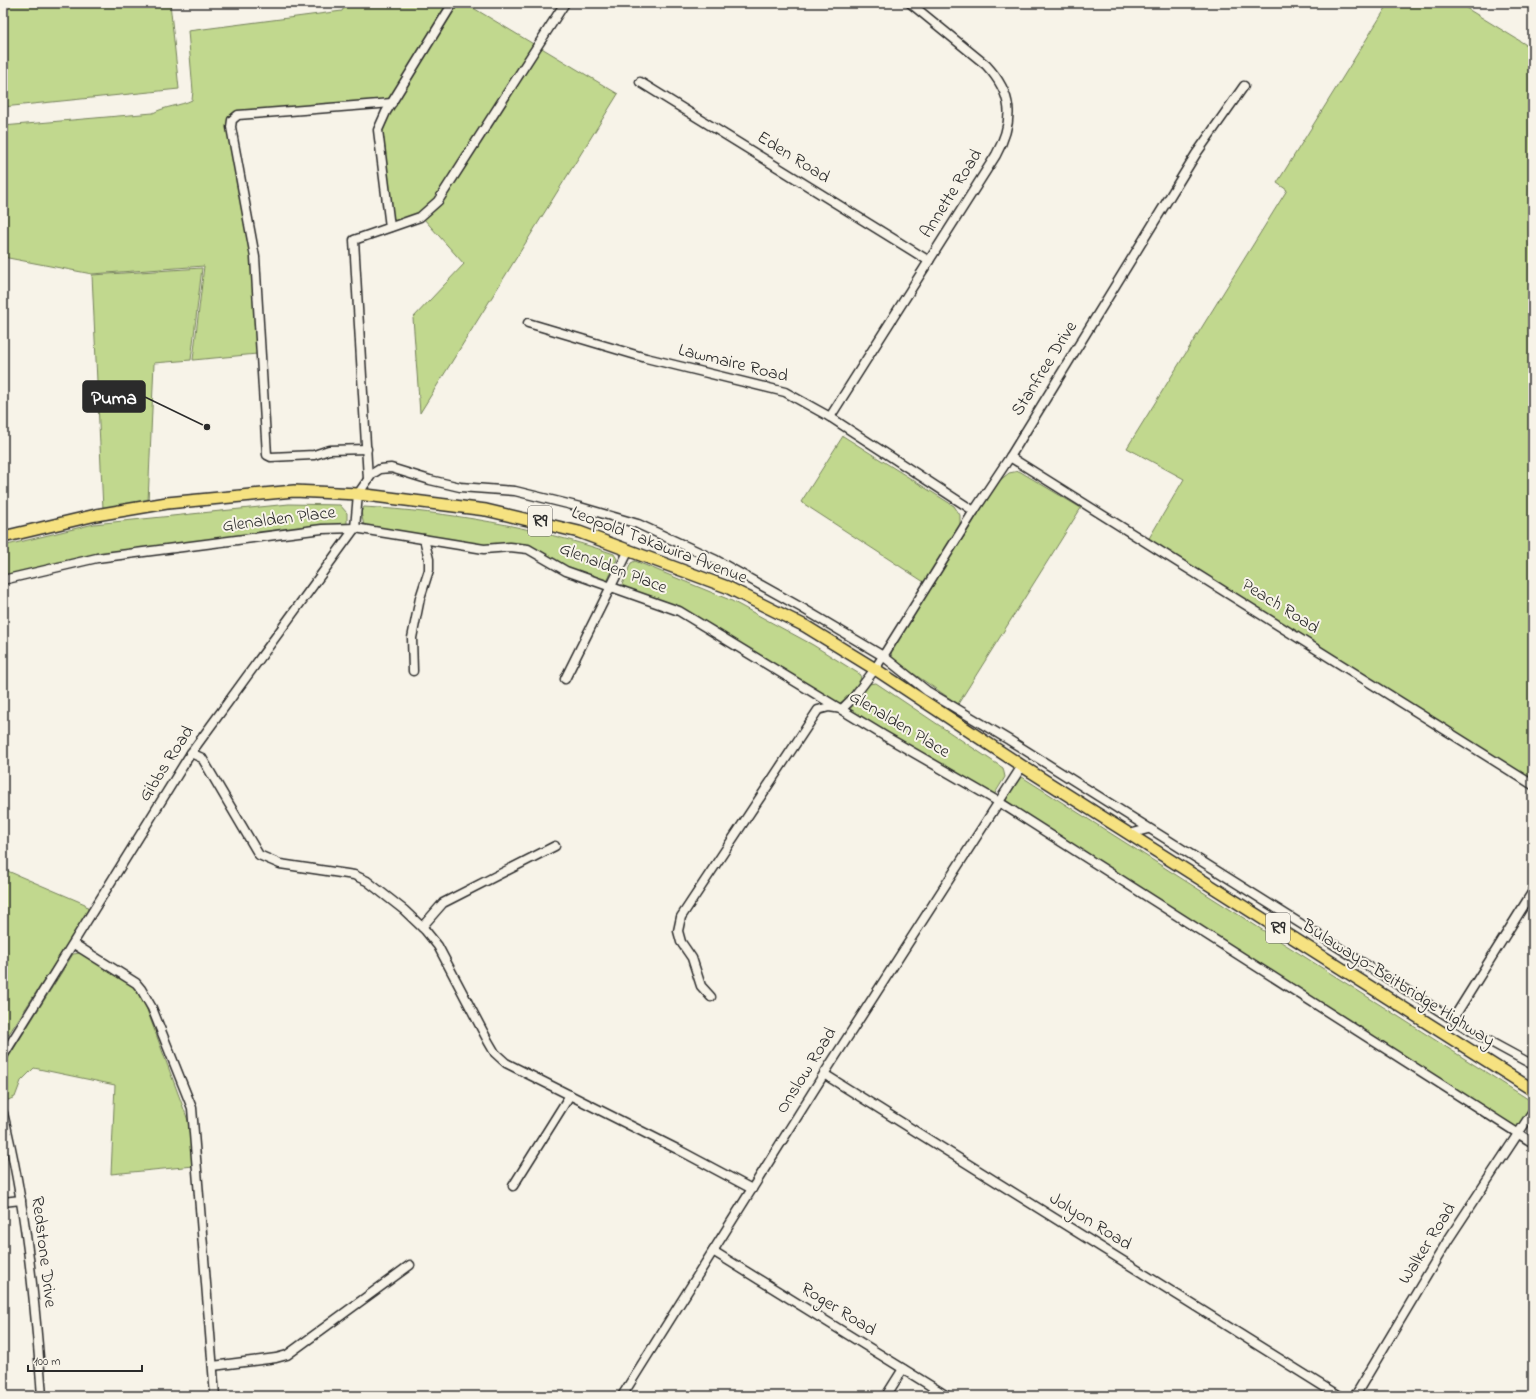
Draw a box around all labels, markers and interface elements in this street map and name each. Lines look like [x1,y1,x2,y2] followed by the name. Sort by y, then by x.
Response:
[752,125,834,191] street label: Eden Road
[914,144,990,244] street label: Annette Road
[1005,316,1085,422] street label: Stanfree Drive
[675,338,791,390] street label: Lawmaire Road
[83,381,145,412] callout: Puma
[91,386,137,413] text: Puma
[221,500,338,540] street label: Glenalden Place
[567,500,752,592] street label: Leopold Takawira Avenue
[528,506,552,536] road number: R9
[555,536,672,602] street label: Glenalden Place
[1236,573,1324,641] street label: Peach Road
[844,685,955,766] street label: Glenalden Place
[133,721,201,807] street label: Gibbs Road
[1266,913,1290,943] road number: R9
[1295,913,1499,1055] street label: Bulawayo-Beitbridge Highway
[770,1023,844,1119] street label: Onslow Road
[1044,1186,1136,1258] street label: Jolyon Road
[23,1195,63,1310] street label: Redstone Drive
[1393,1198,1463,1290] street label: Walker Road
[795,1277,881,1344] street label: Roger Road
[28,1347,142,1373] scale bar
[34,1353,61,1371] text: 100 m

